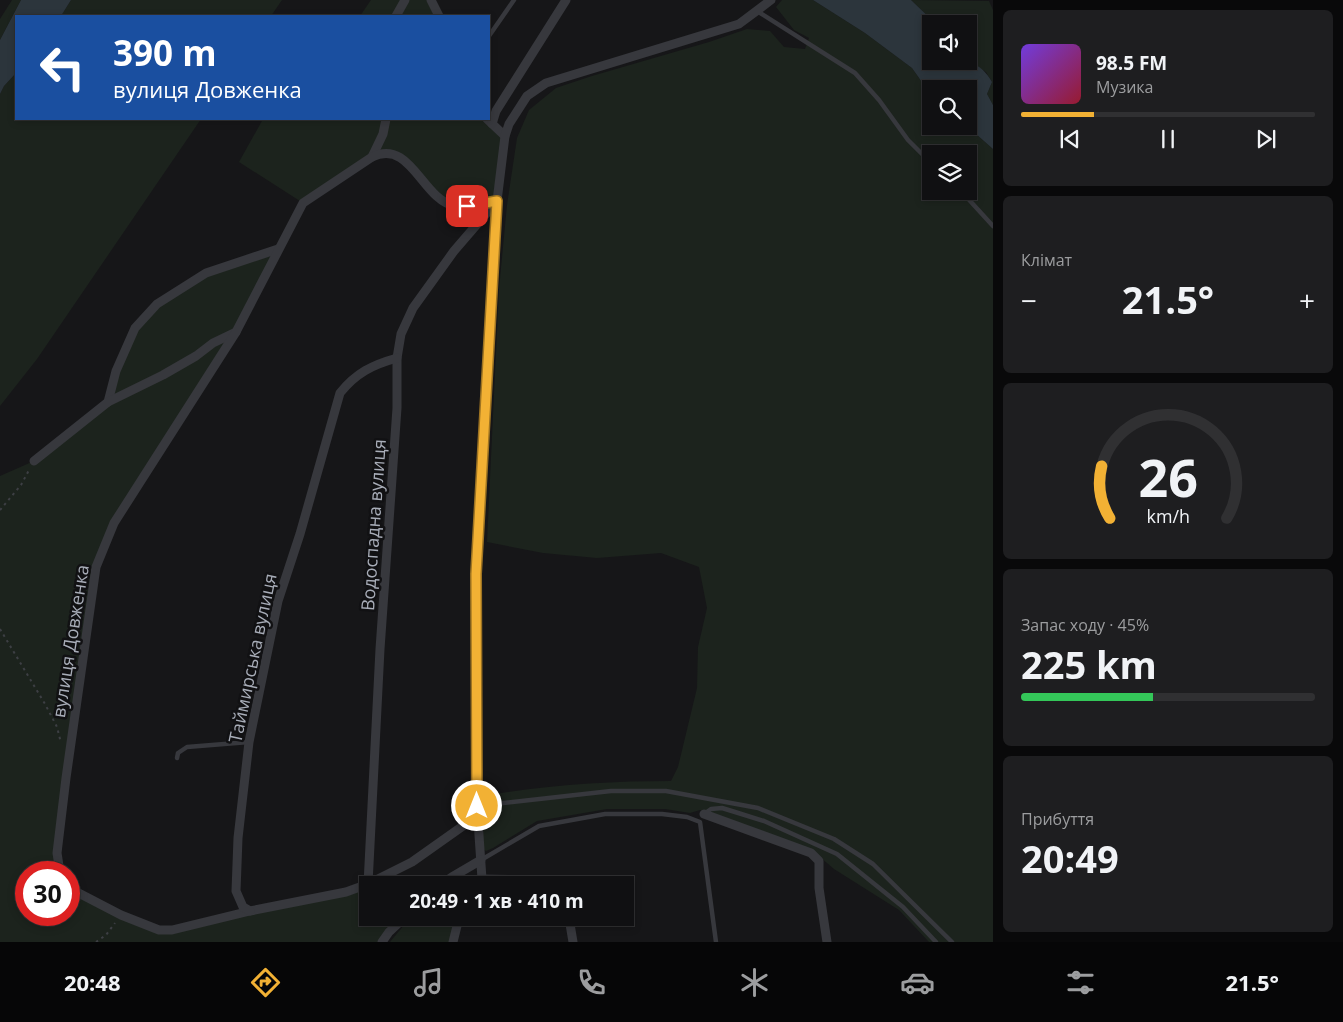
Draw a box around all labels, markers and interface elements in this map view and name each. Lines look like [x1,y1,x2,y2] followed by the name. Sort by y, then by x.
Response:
[922,15,977,200] map controls
[922,15,977,70] button: sound
[113,29,217,76] text: 390 m
[30,35,95,100] icon: left
[1096,50,1167,76] text: 98.5 FM
[113,74,302,104] text: вулиця Довженка
[1096,76,1153,98] text: Музика
[922,80,977,135] button: search
[1056,125,1084,153] icon: previous
[1154,125,1182,153] icon: pause
[1252,125,1280,153] icon: next
[922,145,977,200] button: layers
[446,185,488,227] pin
[453,192,481,220] icon: arrive
[1021,249,1072,271] text: Клімат
[1122,273,1214,325] text: 21.5°
[1021,281,1037,319] text: −
[1299,281,1315,319] text: +
[355,438,391,612] street label: Водоспадна вулиця
[1138,441,1198,512] text: 26
[1146,504,1190,528] text: km/h
[46,563,94,719] street label: вулиця Довженка
[222,571,282,745] street label: Таймирська вулиця
[1021,614,1149,636] text: Запас ходу · 45%
[1021,638,1157,690] text: 225 km
[450,779,502,831] position arrow
[1021,808,1094,830] text: Прибуття
[1021,832,1119,884] text: 20:49
[15,861,80,926] speed limit sign: 30
[409,888,584,914] text: 20:49 · 1 хв · 410 m
[248,965,283,1000] icon: directions
[411,965,446,1000] icon: music
[574,965,609,1000] icon: phone
[737,965,772,1000] icon: climate
[900,965,935,1000] icon: car
[1063,965,1098,1000] icon: filters
[64,967,121,997] text: 20:48
[1226,967,1279,997] text: 21.5°

